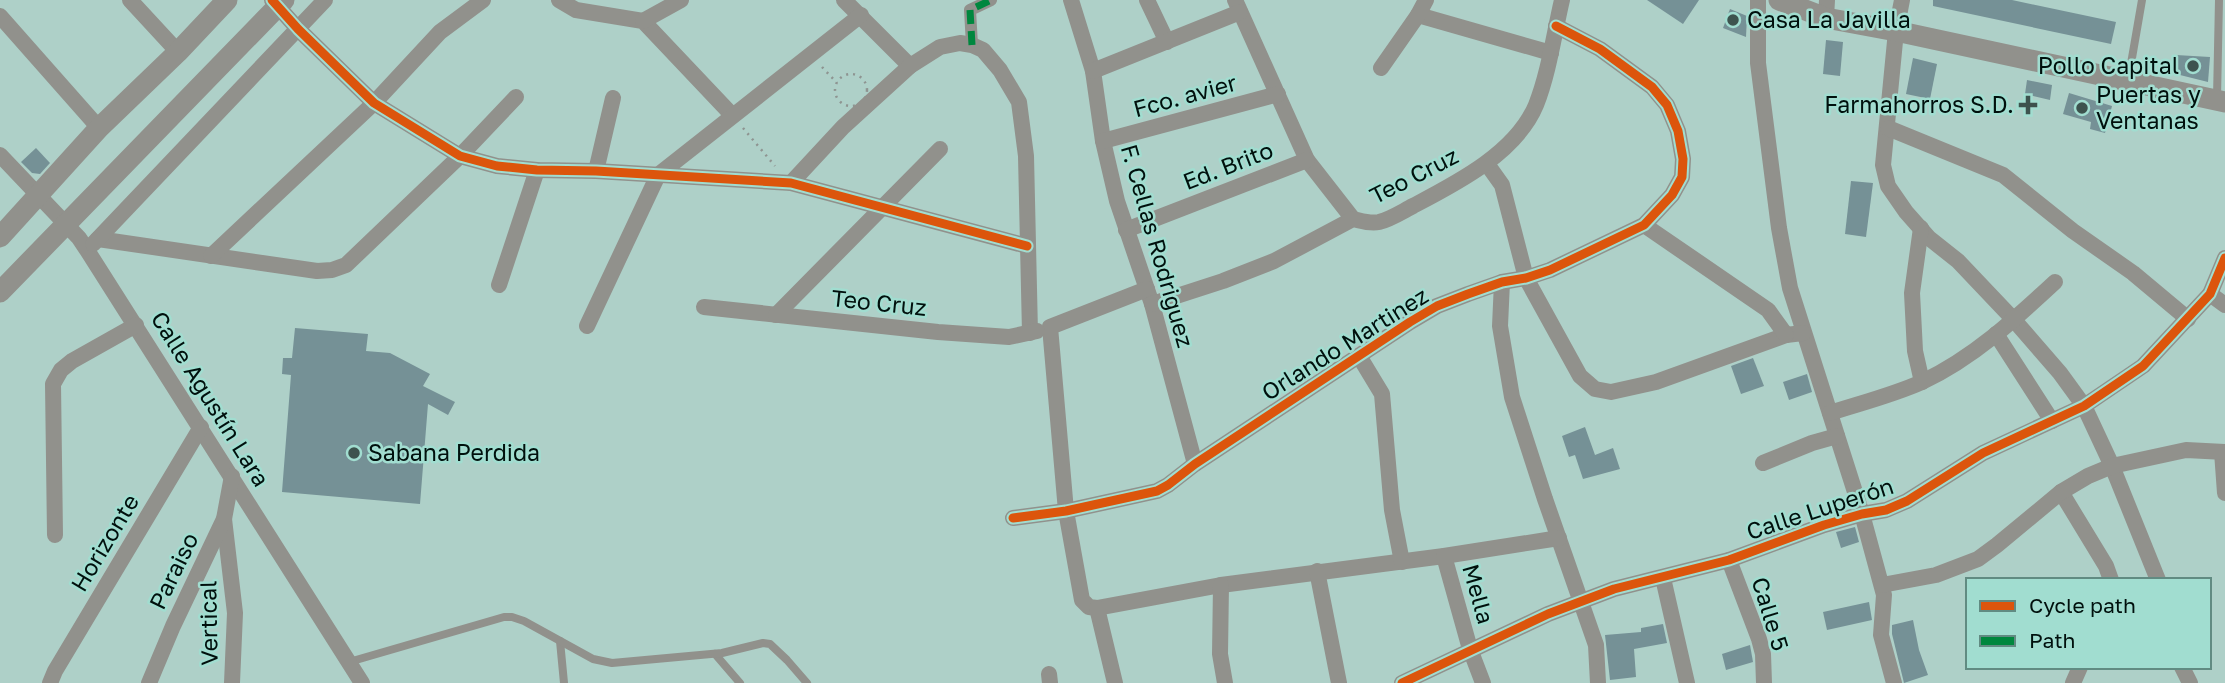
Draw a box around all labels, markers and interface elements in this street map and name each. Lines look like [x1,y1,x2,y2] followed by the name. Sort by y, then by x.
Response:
[1747,5,1911,33] place label: Casa La Javilla
[1725,12,1741,28] marker: Casa La Javilla
[2038,51,2179,79] place label: Pollo Capital
[2185,58,2201,74] marker: Pollo Capital
[1130,68,1240,122] street label: Fco. avier
[2096,80,2201,134] place label: Puertas y Ventanas
[1824,90,2014,118] place label: Farmahorros S.D.
[2020,97,2036,113] marker: Farmahorros S.D.
[2074,100,2090,116] marker: Puertas y Ventanas
[1179,135,1277,195] street label: Ed. Brito
[1116,141,1200,350] street label: F. Cellas Rodriguez
[1365,141,1462,209] street label: Teo Cruz
[1256,281,1433,406] street label: Orlando Martinez
[830,283,928,321] street label: Teo Cruz
[146,306,276,491] street label: Calle Agustín Lara
[368,438,540,466] place label: Sabana Perdida
[346,445,362,461] marker: Sabana Perdida
[1743,471,1897,545] street label: Calle Luperón
[64,489,144,596] street label: Horizonte
[143,528,204,613] street label: Paraiso
[1457,561,1501,627] street label: Mella
[1747,573,1795,654] street label: Calle 5
[1966,578,2211,669] legend
[193,580,223,666] street label: Vertical
[2029,592,2136,618] text: Cycle path
[2029,627,2076,653] text: Path

